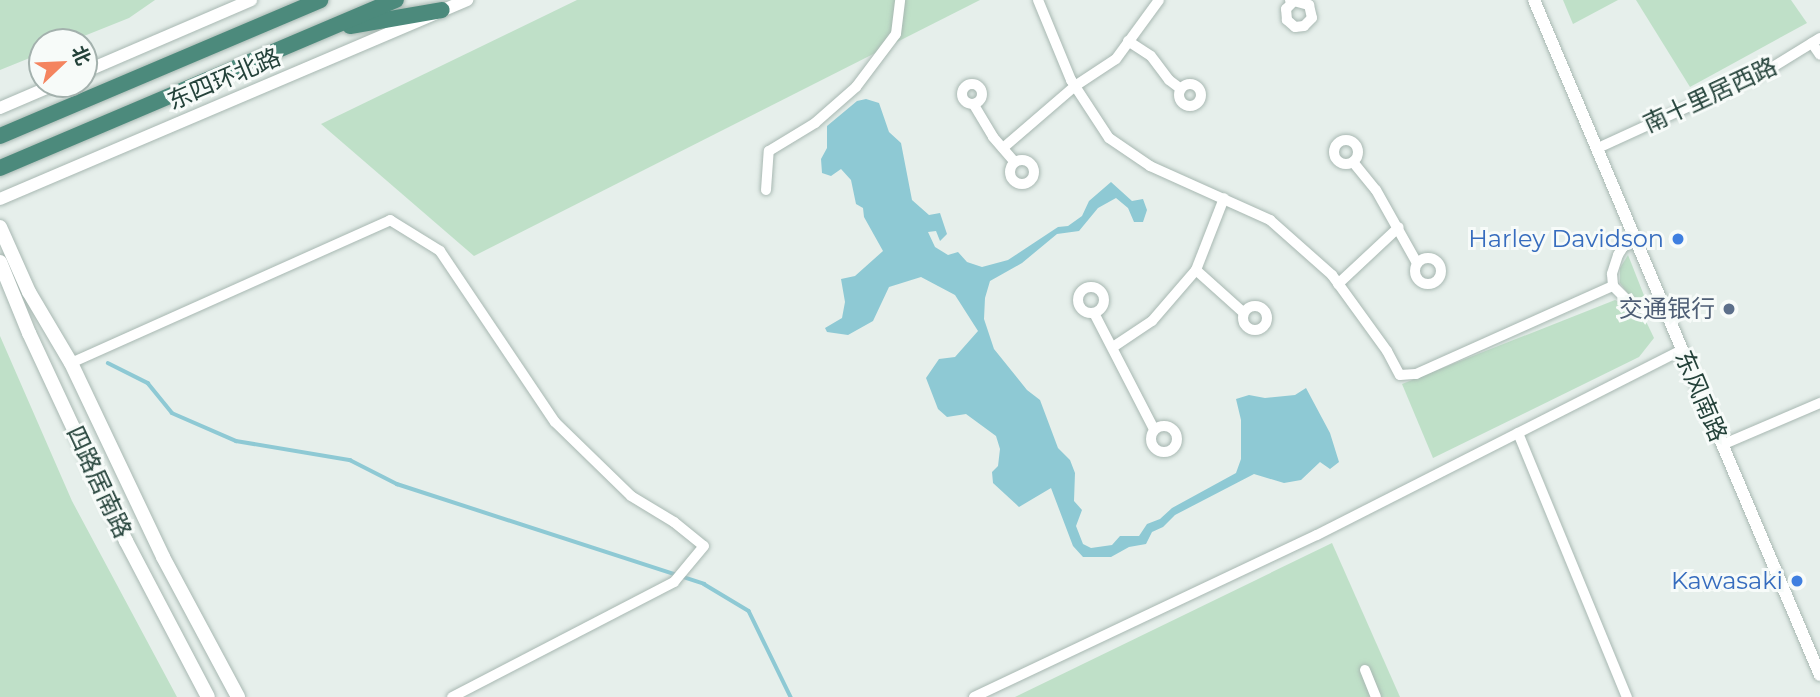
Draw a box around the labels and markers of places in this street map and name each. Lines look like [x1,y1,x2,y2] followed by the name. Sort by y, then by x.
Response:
[1468,225,1664,253] place label: Harley Davidson
[1670,231,1686,247] marker: Harley Davidson
[1619,295,1715,323] place label: 交通银行
[1721,301,1737,317] marker: 交通银行
[1671,567,1783,595] place label: Kawasaki
[1789,573,1805,589] marker: Kawasaki

